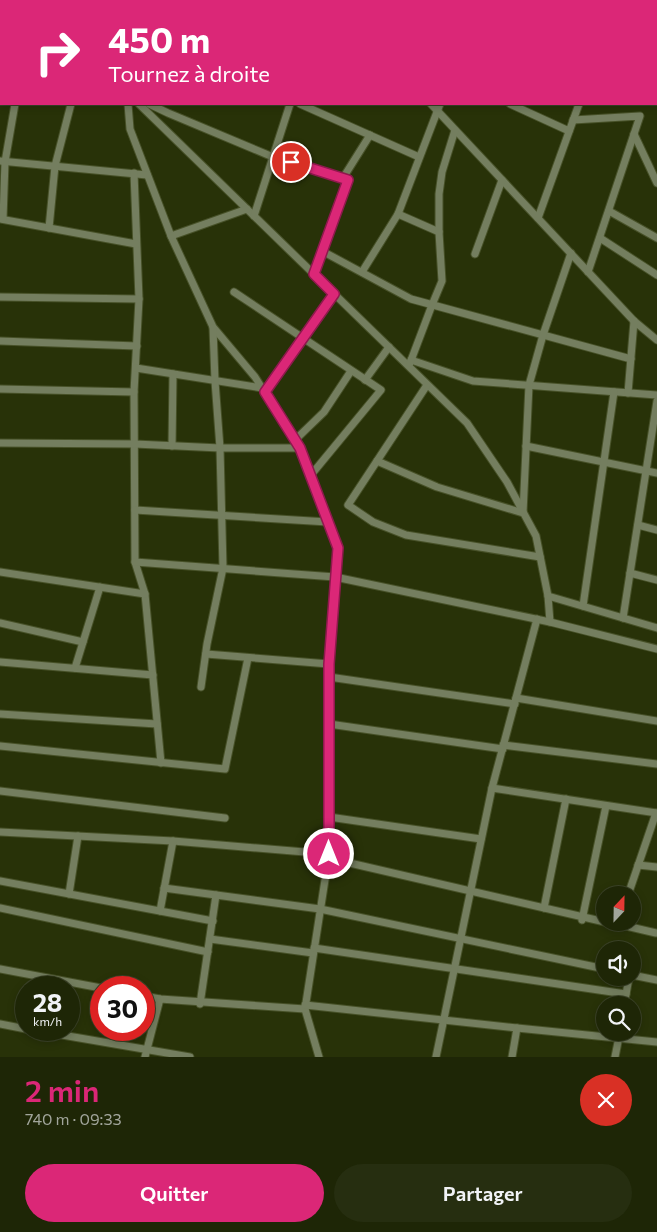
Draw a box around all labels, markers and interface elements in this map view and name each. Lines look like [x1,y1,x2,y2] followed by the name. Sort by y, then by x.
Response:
[108,17,210,60] text: 450 m
[25,20,90,85] icon: right
[108,60,270,87] text: Tournez à droite
[270,141,312,183] pin
[277,148,305,176] icon: arrive
[302,827,354,879] position arrow
[596,886,641,931] north arrow
[596,886,641,1041] map controls
[596,941,641,986] button: sound
[90,976,155,1041] speed limit sign: 30
[33,987,62,1017] text: 28
[596,996,641,1041] button: search
[33,1014,62,1028] text: km/h
[25,1071,99,1108] text: 2 min
[580,1074,632,1126] button: close
[25,1109,122,1128] text: 740 m · 09:33
[25,1164,324,1222] button: Quitter
[334,1164,632,1222] button: Partager

